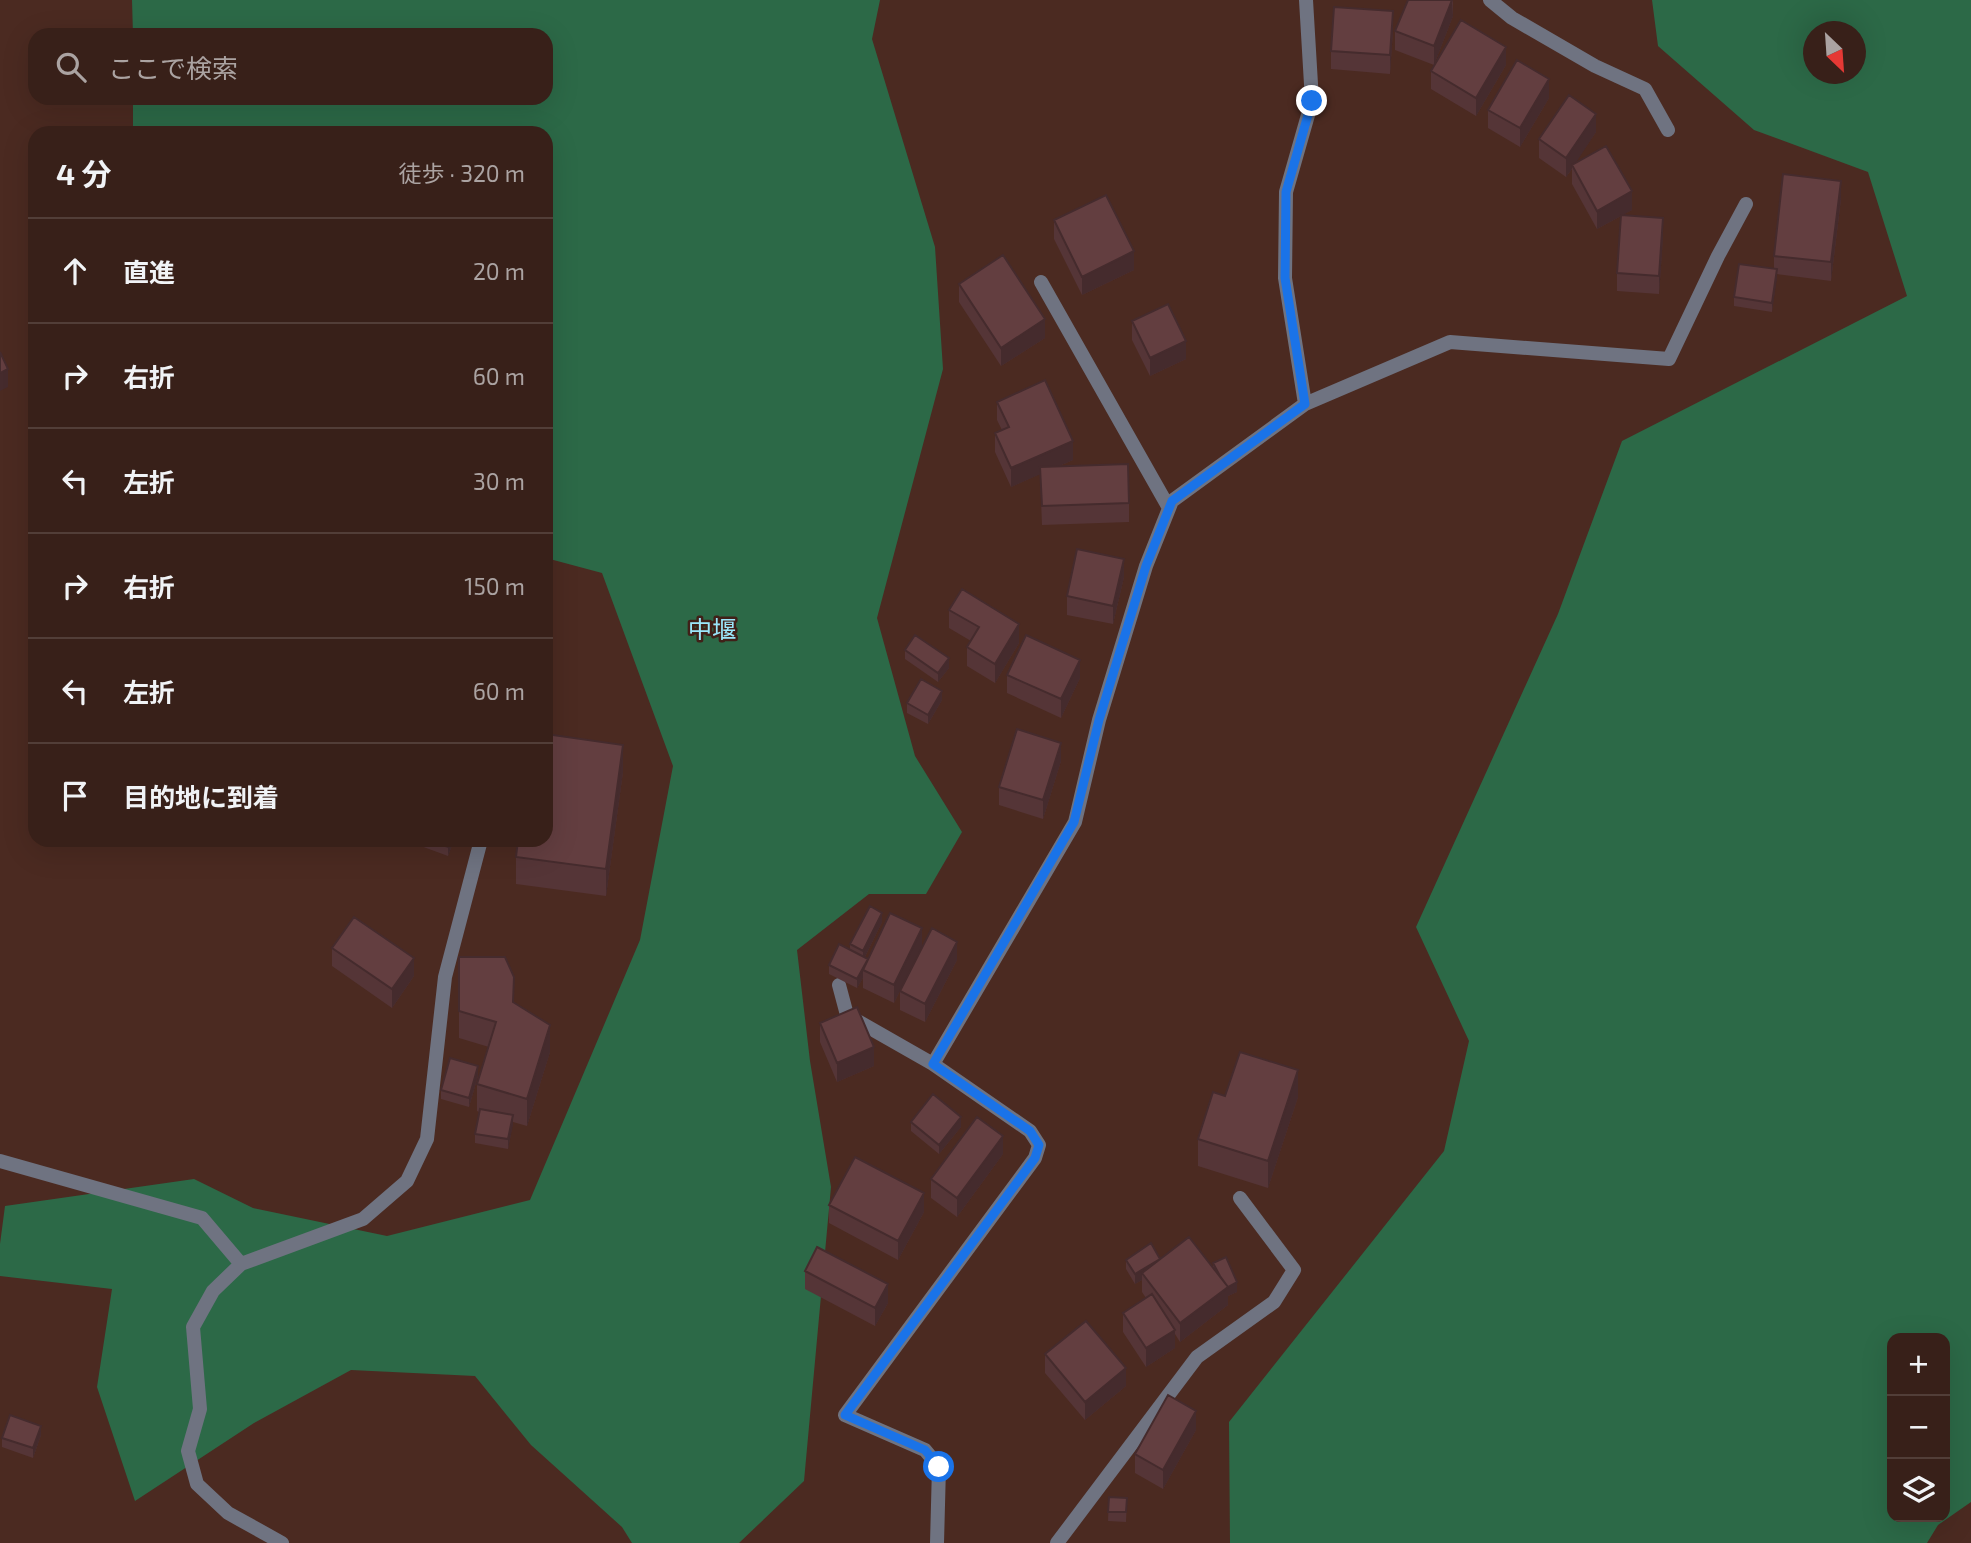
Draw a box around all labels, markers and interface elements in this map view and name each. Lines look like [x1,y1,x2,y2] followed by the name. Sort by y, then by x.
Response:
[1803,21,1866,84] north arrow
[28,28,553,105] search box
[52,48,90,86] icon: search
[108,52,238,83] text: ここで検索
[1296,85,1327,116] route end
[56,155,112,191] text: 4 分
[398,159,525,187] text: 徒歩 · 320 m
[56,252,94,290] icon: ahead
[123,256,175,287] text: 直進
[473,257,525,285] text: 20 m
[56,357,94,395] icon: right
[123,361,175,392] text: 右折
[473,362,525,390] text: 60 m
[56,462,94,500] icon: left
[123,466,175,497] text: 左折
[473,467,525,495] text: 30 m
[56,567,94,605] icon: right
[123,571,175,602] text: 右折
[464,572,525,600] text: 150 m
[688,614,736,643] district label: 中堰
[56,672,94,710] icon: left
[123,676,175,707] text: 左折
[473,677,525,705] text: 60 m
[56,777,94,815] icon: arrive
[123,781,279,812] text: 目的地に到着
[1887,1333,1950,1522] map controls
[1887,1333,1950,1396] button: +
[1887,1396,1950,1459] button: −
[923,1451,954,1482] route start
[1887,1459,1950,1522] button: layers

